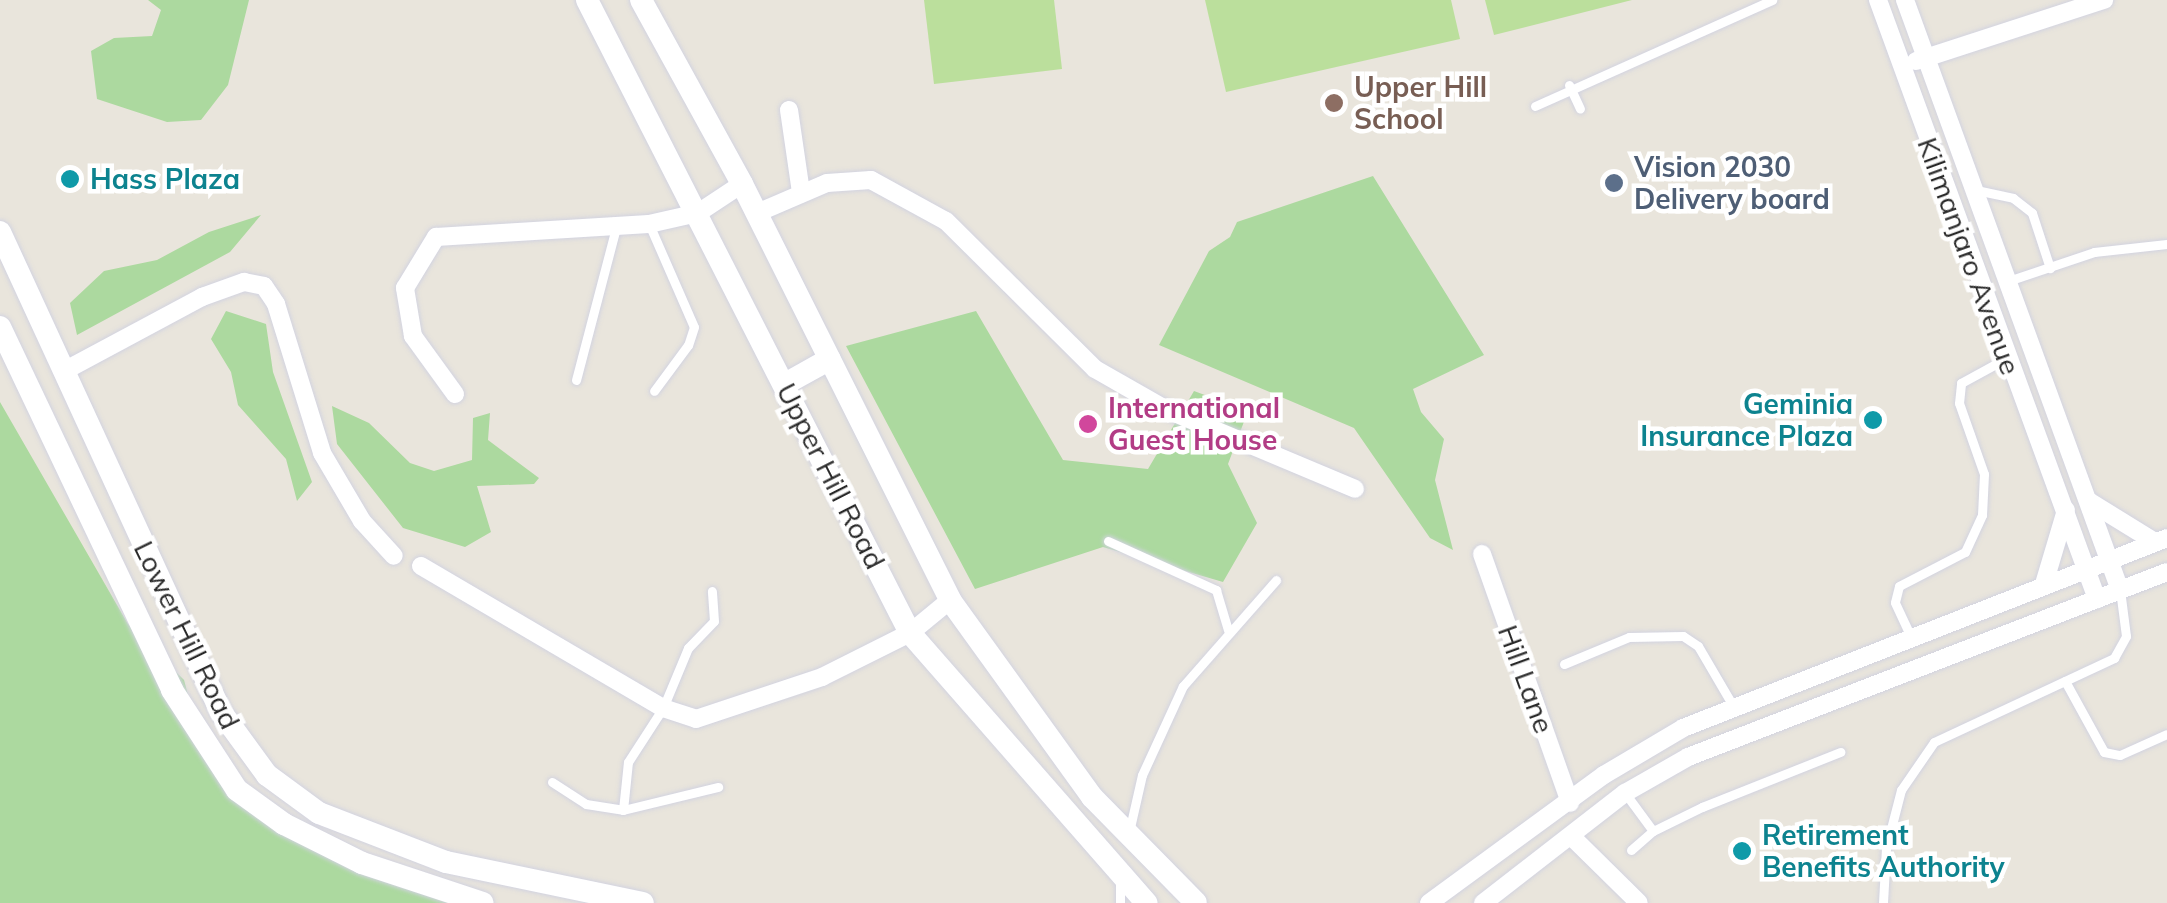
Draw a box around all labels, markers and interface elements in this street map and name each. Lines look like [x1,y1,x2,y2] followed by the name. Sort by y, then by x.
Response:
[1354,70,1487,136] place label: Upper Hill School
[1323,92,1345,114] marker: Upper Hill School
[1910,133,2028,379] street label: Kilimanjaro Avenue
[1634,150,1830,216] place label: Vision 2030 Delivery board
[90,162,240,196] place label: Hass Plaza
[59,168,81,190] marker: Hass Plaza
[1603,172,1625,194] marker: Vision 2030 Delivery board
[770,377,892,575] street label: Upper Hill Road
[1640,387,1853,453] place label: Geminia Insurance Plaza
[1108,391,1280,457] place label: International Guest House
[1862,409,1884,431] marker: Geminia Insurance Plaza
[1077,413,1099,435] marker: International Guest House
[127,535,247,735] street label: Lower Hill Road
[1491,620,1561,738] street label: Hill Lane
[1762,818,2005,884] place label: Retirement Benefits Authority
[1731,840,1753,862] marker: Retirement Benefits Authority

